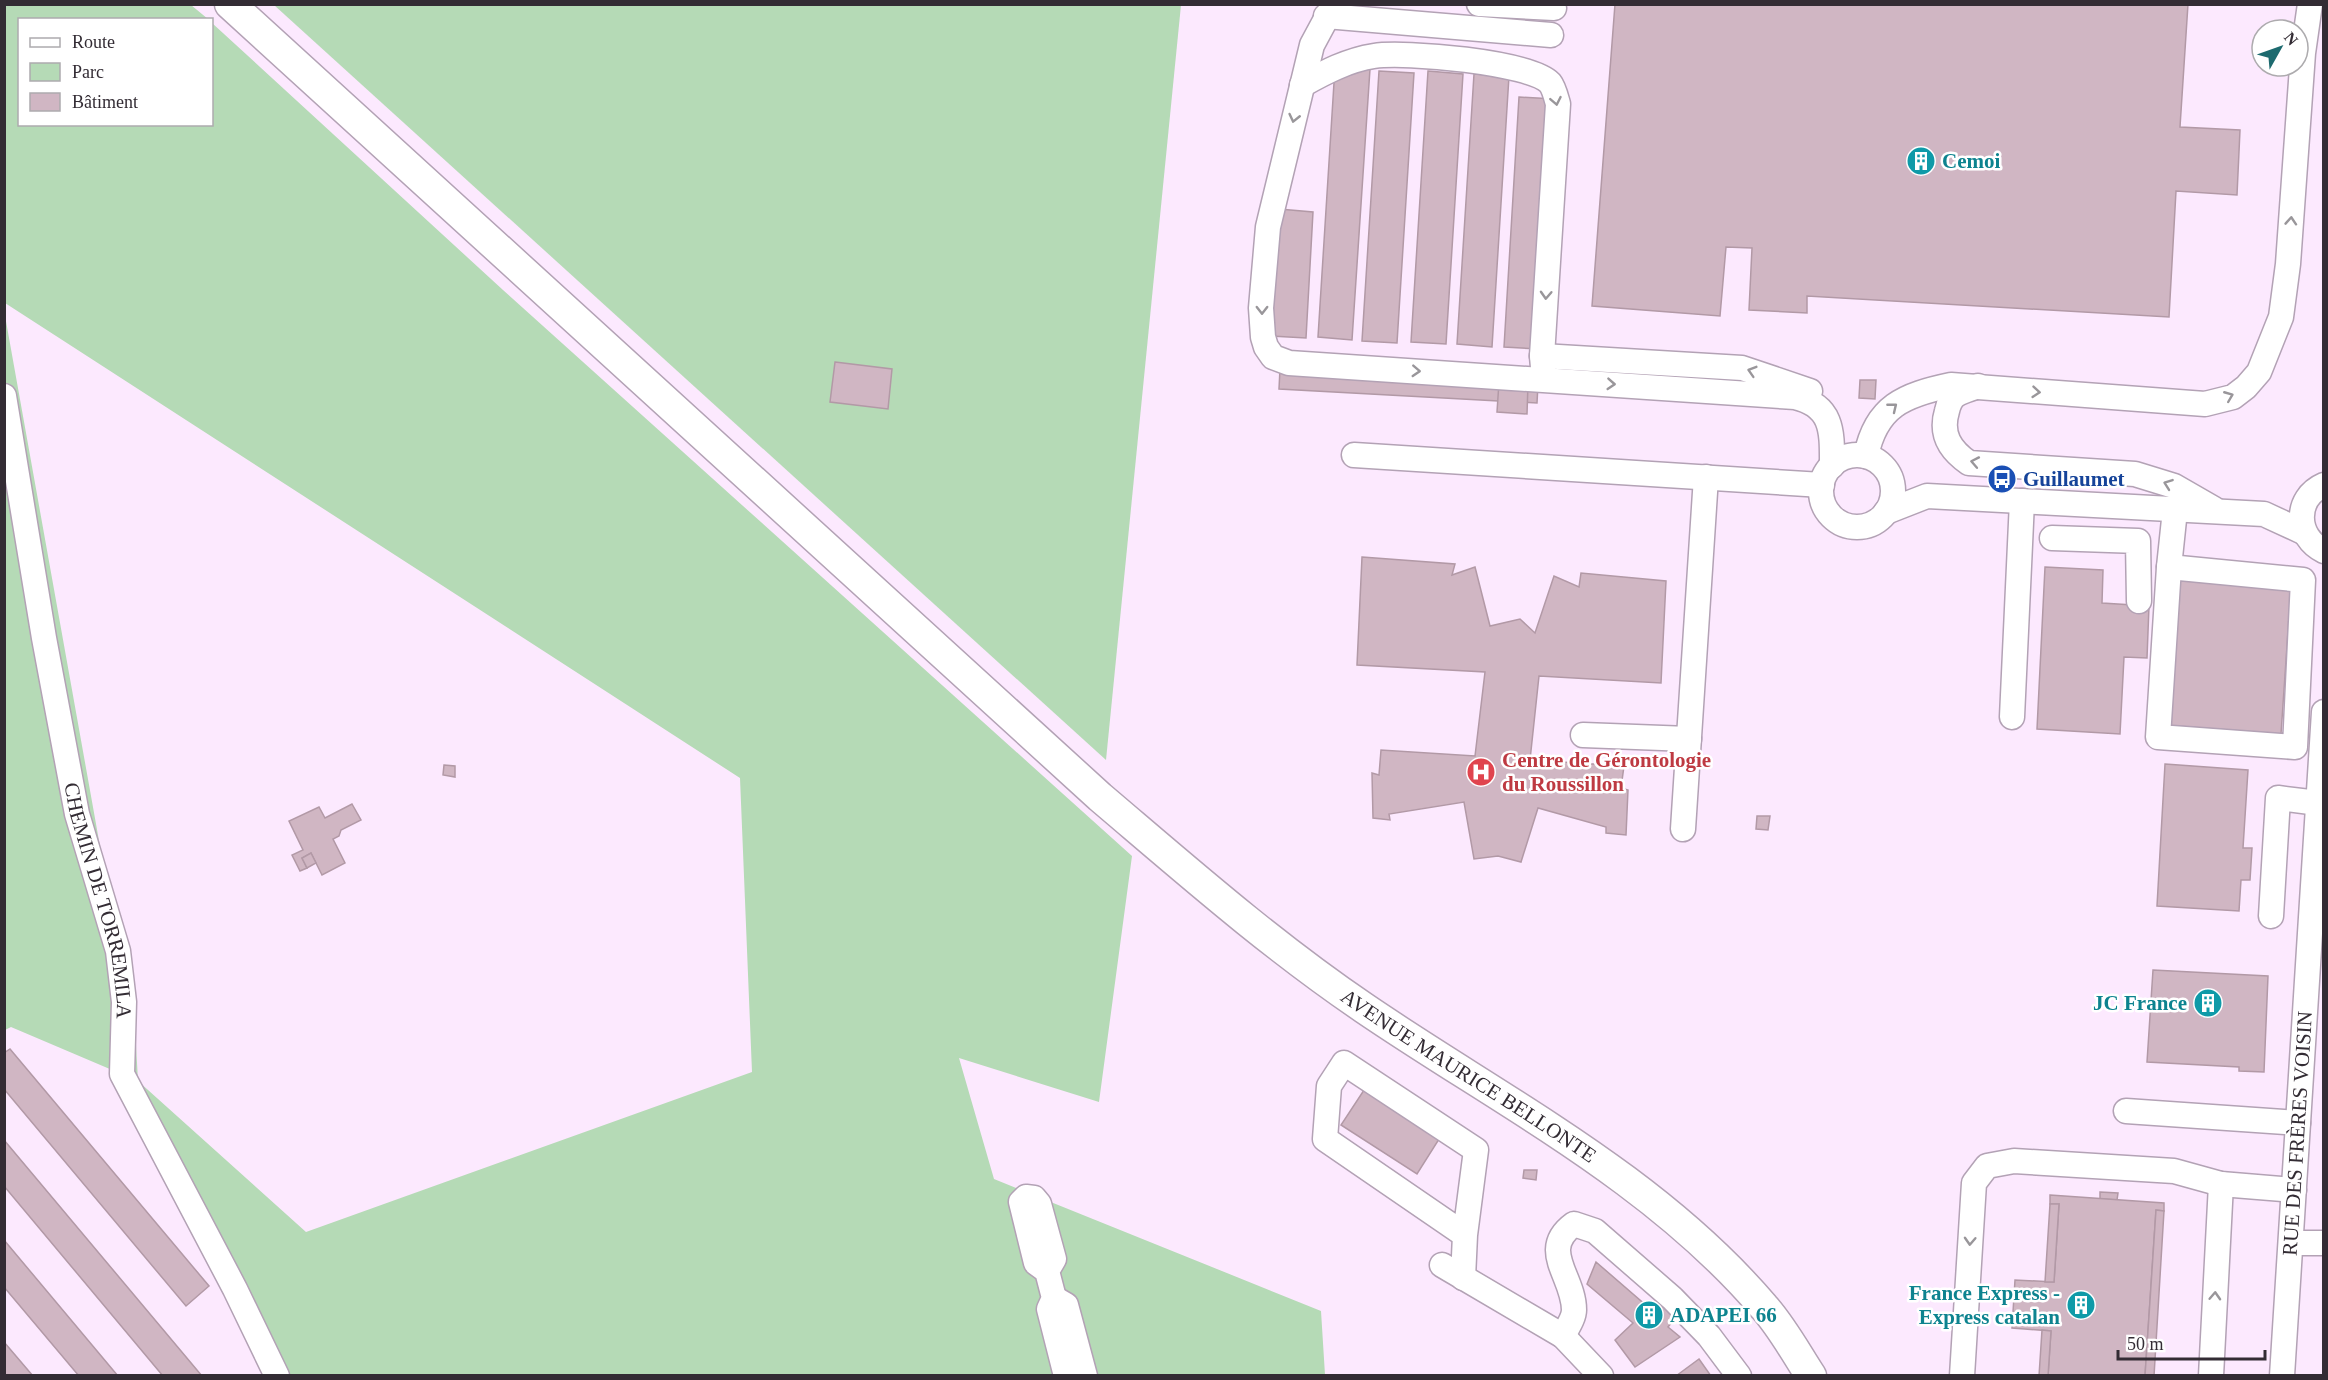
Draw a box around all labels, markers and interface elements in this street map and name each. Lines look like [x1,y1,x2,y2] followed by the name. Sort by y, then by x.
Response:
[18,18,213,126] legend
[2250,18,2310,78] north arrow
[2281,29,2302,49] text: N
[72,32,115,52] text: Route
[72,62,104,82] text: Parc
[72,92,138,112] text: Bâtiment
[1549,96,1562,106] one-way arrow
[1289,113,1302,123] one-way arrow
[1905,145,1937,177] building icon: Cemoi
[1942,149,2000,173] place label: Cemoi
[2285,216,2298,225] one-way arrow
[1540,291,1553,300] one-way arrow
[1256,305,1268,314] one-way arrow
[1412,364,1421,377] one-way arrow
[1747,366,1758,378] one-way arrow
[1607,377,1616,390] one-way arrow
[2032,385,2041,398] one-way arrow
[2223,391,2234,403] one-way arrow
[1886,403,1897,414] one-way arrow
[1970,456,1980,469] one-way arrow
[1986,463,2018,495] bus stop icon: Guillaumet
[2023,467,2125,491] place label: Guillaumet
[2163,479,2174,492] one-way arrow
[1502,748,1711,796] place label: Centre de Gérontologie du Roussillon
[1465,756,1497,788] hospital icon: Centre de Gérontologie du Roussillon
[59,780,136,1020] street label: CHEMIN DE TORREMILA
[1336,984,1601,1168] street label: AVENUE MAURICE BELLONTE
[2192,987,2224,1019] building icon: JC France
[2093,991,2187,1015] place label: JC France
[2278,1010,2317,1257] street label: RUE DES FRÈRES VOISIN
[1964,1237,1977,1246] one-way arrow
[1909,1281,2060,1329] place label: France Express - Express catalan
[2065,1289,2097,1321] building icon: France Express - Express catalan
[2209,1292,2222,1301] one-way arrow
[1633,1299,1665,1331] building icon: ADAPEI 66
[1670,1303,1777,1327] place label: ADAPEI 66
[2118,1323,2265,1361] scale bar
[2127,1334,2164,1354] text: 50 m

